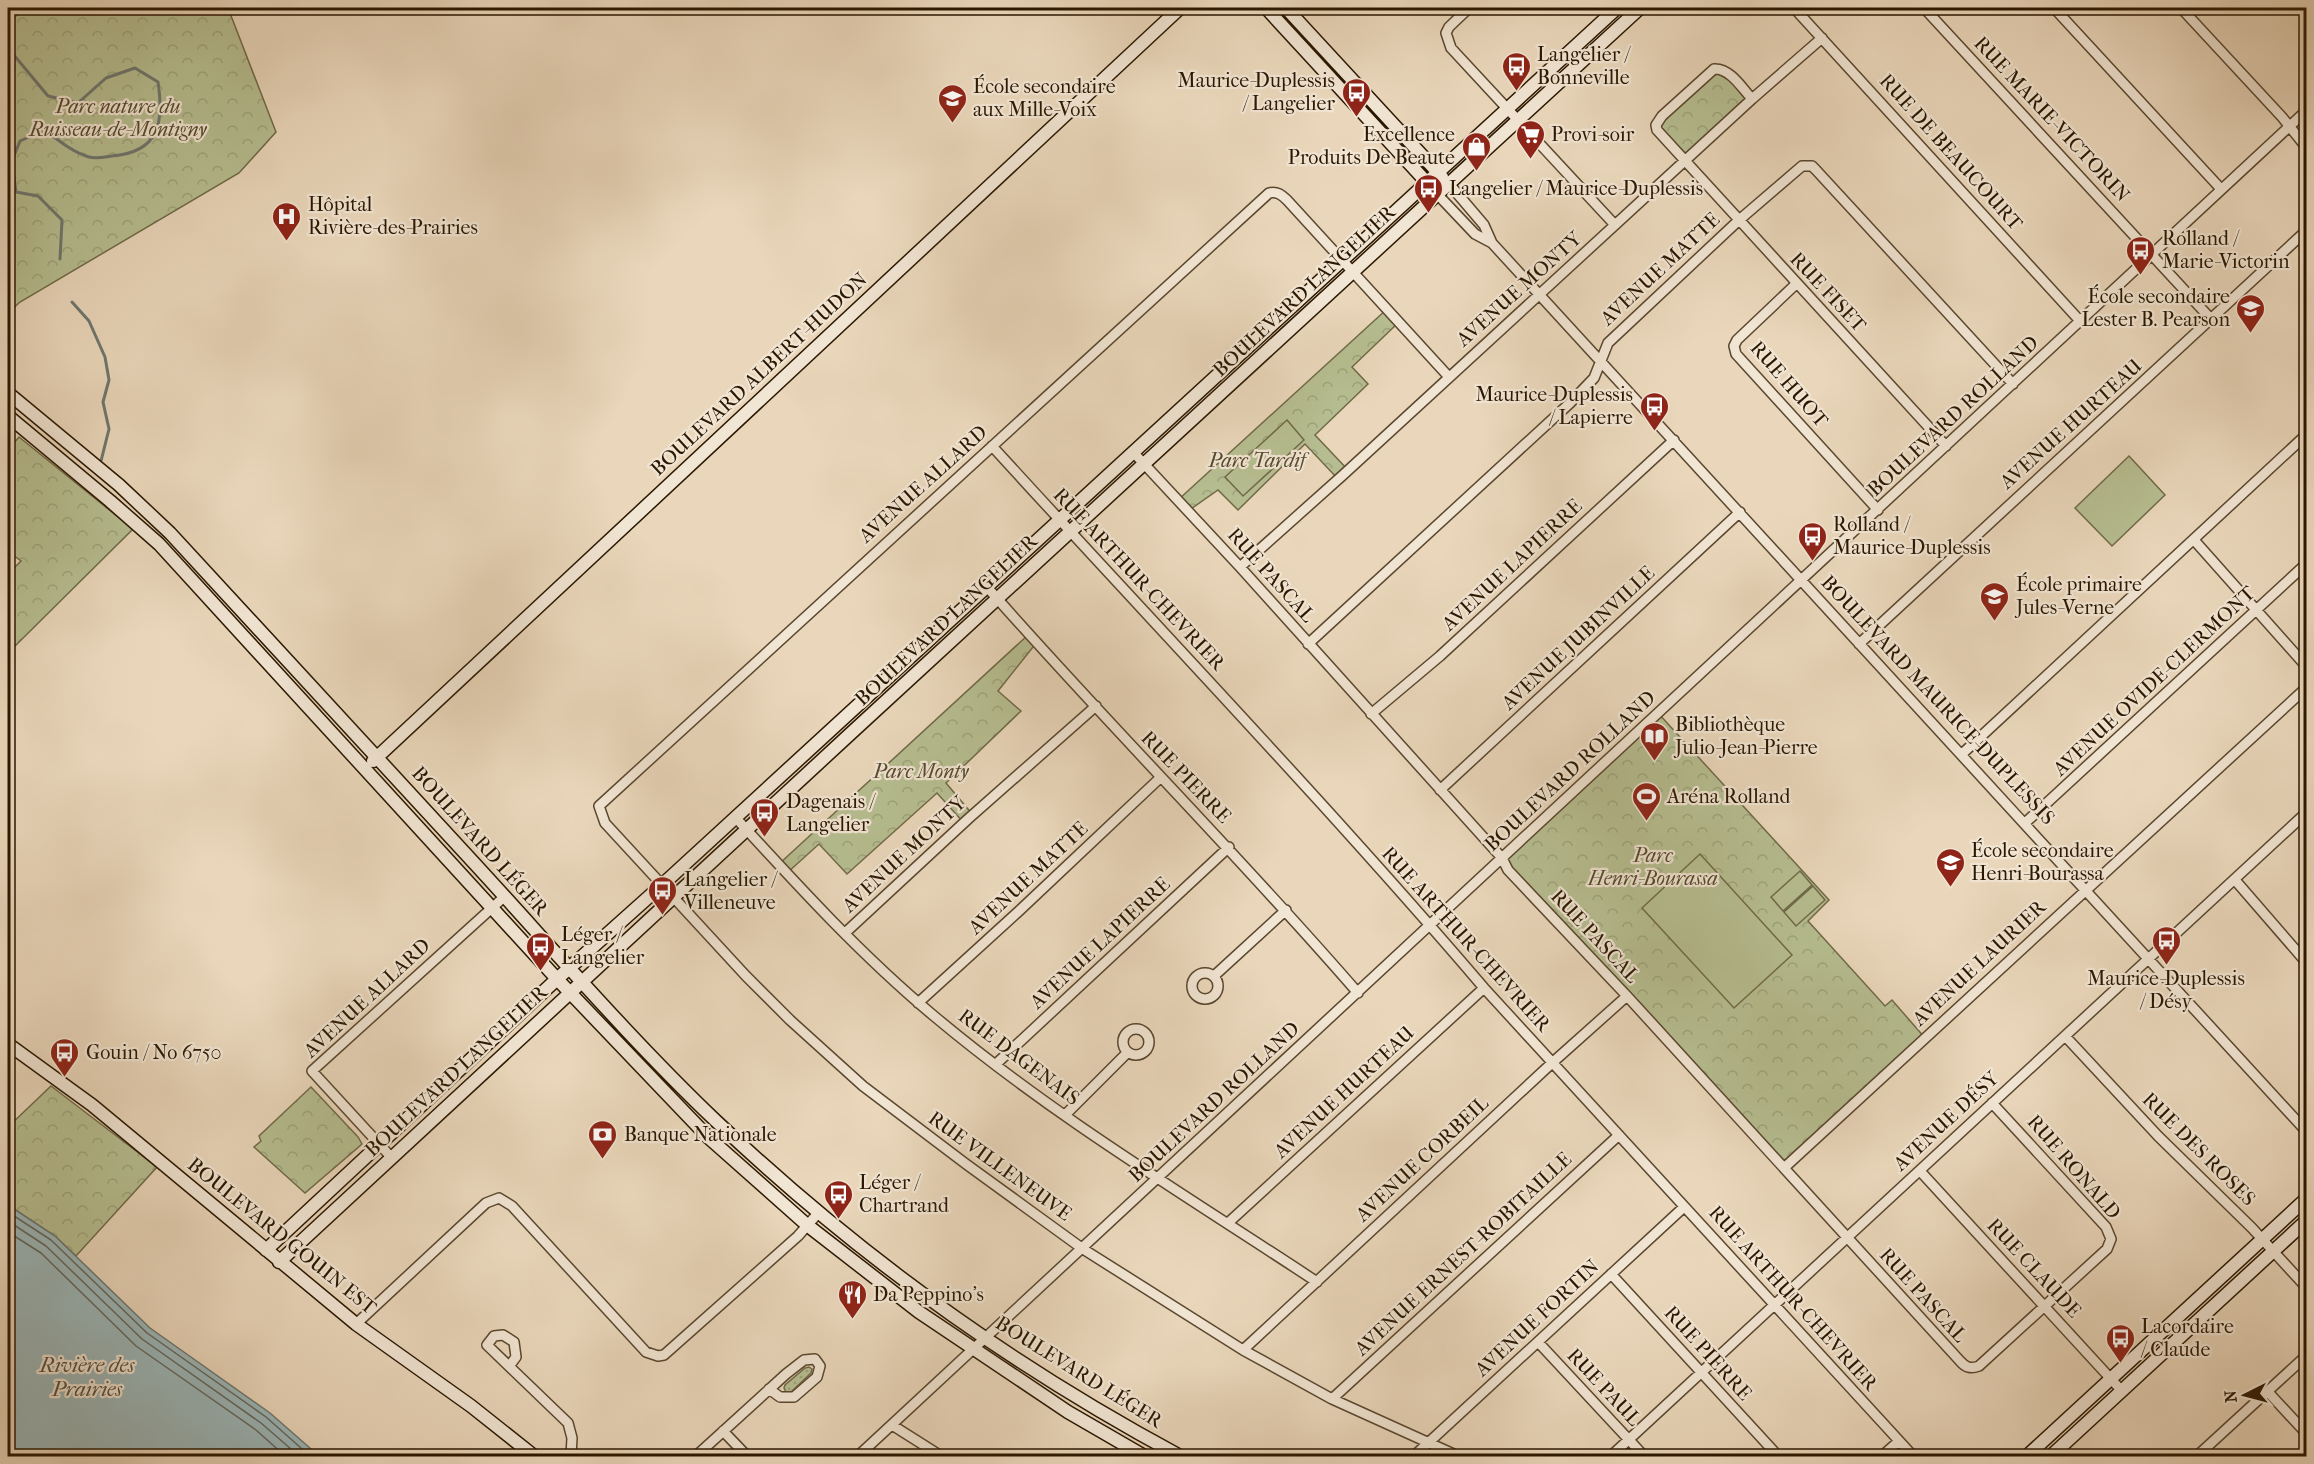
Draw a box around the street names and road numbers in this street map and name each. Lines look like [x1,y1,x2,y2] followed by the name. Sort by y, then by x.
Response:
[1969,32,2135,206] street label: RUE MARIE-VICTORIN
[1875,69,2028,235] street label: RUE DE BEAUCOURT
[1208,200,1401,381] street label: BOULEVARD LANGELIER
[1595,208,1724,331] street label: AVENUE MATTE
[1451,226,1587,352] street label: AVENUE MONTY
[1785,247,1871,337] street label: RUE FISET
[646,268,872,480] street label: BOULEVARD ALBERT-HUDON
[1863,331,2043,501] street label: BOULEVARD ROLLAND
[1745,336,1833,432] street label: RUE HUOT
[1995,354,2147,494] street label: AVENUE HURTEAU
[854,420,992,548] street label: AVENUE ALLARD
[1048,483,1231,676] street label: RUE ARTHUR-CHEVRIER
[1437,494,1587,636] street label: AVENUE LAPIERRE
[1223,523,1319,627] street label: RUE PASCAL
[850,529,1043,710] street label: BOULEVARD LANGELIER
[1496,561,1659,715] street label: AVENUE JUBINVILLE
[1816,571,2060,829] street label: BOULEVARD MAURICE-DUPLESSIS
[2048,581,2260,781] street label: AVENUE OVIDE-CLERMONT
[1480,686,1660,856] street label: BOULEVARD ROLLAND
[1136,726,1236,828] street label: RUE PIERRE
[407,761,555,921] street label: BOULEVARD LÉGER
[837,790,971,918] street label: AVENUE MONTY
[963,817,1092,940] street label: AVENUE MATTE
[1377,842,1556,1037] street label: RUE ARTHUR-CHEVRIER
[1025,872,1175,1014] street label: AVENUE LAPIERRE
[1546,885,1644,987] street label: RUE PASCAL
[1907,894,2051,1031] street label: AVENUE LAURIER
[298,934,435,1063] street label: AVENUE ALLARD
[360,980,553,1161] street label: BOULEVARD LANGELIER
[954,1004,1084,1110] street label: RUE DAGENAIS
[1124,1017,1304,1187] street label: BOULEVARD ROLLAND
[1268,1021,1419,1164] street label: AVENUE HURTEAU
[1887,1065,2004,1176] street label: AVENUE DÉSY
[2138,1088,2260,1210] street label: RUE DES ROSES
[1350,1092,1493,1227] street label: AVENUE CORBEIL
[924,1106,1076,1226] street label: RUE VILLENEUVE
[2023,1110,2125,1224] street label: RUE RONALD
[1349,1148,1576,1361] street label: AVENUE ERNEST-ROBITAILLE
[183,1153,381,1319] street label: BOULEVARD GOUIN EST
[1704,1201,1883,1396] street label: RUE ARTHUR-CHEVRIER
[1982,1214,2086,1322] street label: RUE CLAUDE
[1875,1243,1971,1347] street label: RUE PASCAL
[1470,1255,1604,1382] street label: AVENUE FORTIN
[1660,1301,1756,1405] street label: RUE PIERRE
[991,1310,1168,1434] street label: BOULEVARD LÉGER
[1562,1344,1646,1430] street label: RUE PAUL

